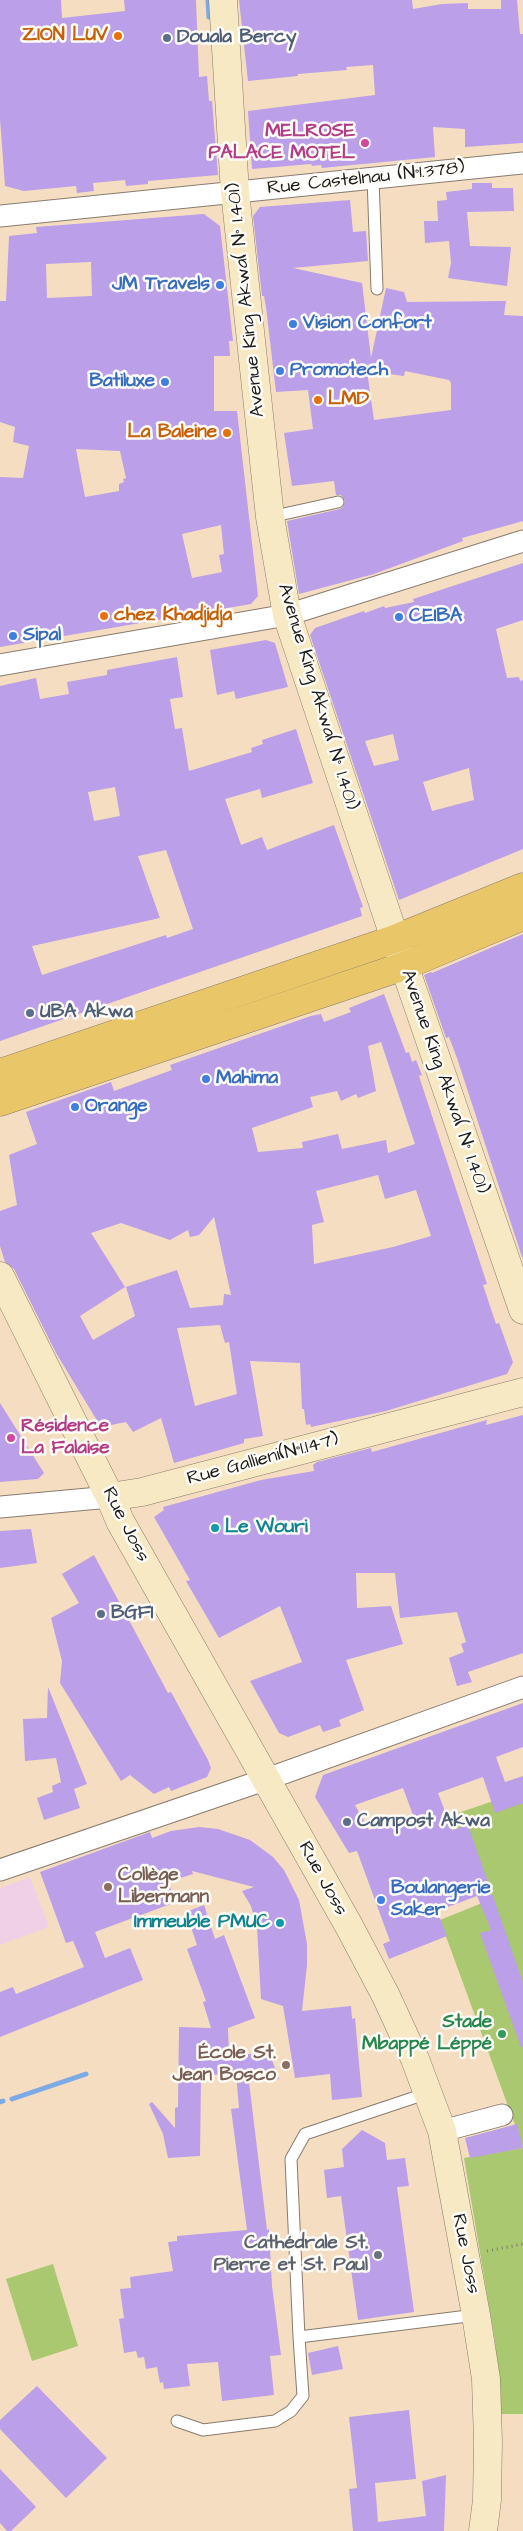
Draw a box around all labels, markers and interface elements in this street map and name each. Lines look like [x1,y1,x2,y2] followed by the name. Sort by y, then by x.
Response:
[22,25,108,47] place label: ZION LUV
[177,27,296,49] place label: Douala Bercy
[112,30,124,42] marker: ZION LUV
[161,32,173,44] marker: Douala Bercy
[208,121,355,165] place label: MELROSE PALACE MOTEL
[359,137,371,149] marker: MELROSE PALACE MOTEL
[266,157,466,201] street label: Rue Castelnau (N°1.378)
[223,182,271,418] street label: Avenue King Akwa( N° 1.401)
[112,274,210,296] place label: JM Travels
[214,279,226,291] marker: JM Travels
[303,313,432,335] place label: Vision Confort
[287,318,299,330] marker: Vision Confort
[290,360,388,382] place label: Promotech
[274,365,286,377] marker: Promotech
[89,371,155,393] place label: Batiluxe
[159,376,171,388] marker: Batiluxe
[328,389,369,411] place label: LMD
[312,394,324,406] marker: LMD
[127,422,217,444] place label: La Baleine
[221,427,233,439] marker: La Baleine
[272,581,362,813] street label: Avenue King Akwa( N° 1.401)
[114,605,232,627] place label: chez Khadjidja
[409,606,462,628] place label: CEIBA
[98,610,110,622] marker: chez Khadjidja
[393,611,405,623] marker: CEIBA
[23,625,61,647] place label: Sipal
[7,630,19,642] marker: Sipal
[395,967,493,1197] street label: Avenue King Akwa( N° 1.401)
[40,1002,133,1024] place label: UBA Akwa
[24,1007,36,1019] marker: UBA Akwa
[216,1068,278,1090] place label: Mahima
[200,1073,212,1085] marker: Mahima
[85,1096,147,1118] place label: Orange
[69,1101,81,1113] marker: Orange
[21,1416,110,1460] place label: Résidence La Falaise
[185,1429,341,1491] street label: Rue Gallieni(N°1.147)
[5,1432,17,1444] marker: Résidence La Falaise
[96,1484,154,1566] street label: Rue Joss
[225,1517,308,1539] place label: Le Wouri
[209,1522,221,1534] marker: Le Wouri
[111,1603,154,1625] place label: BGFI
[95,1608,107,1620] marker: BGFI
[357,1811,490,1833] place label: Campost Akwa
[341,1816,353,1828] marker: Campost Akwa
[292,1838,352,1920] street label: Rue Joss
[118,1865,209,1909] place label: Collège Libermann
[391,1878,491,1922] place label: Boulangerie Saker
[102,1881,114,1893] marker: Collège Libermann
[375,1894,387,1906] marker: Boulangerie Saker
[134,1912,270,1934] place label: Immeuble PMUC
[274,1917,286,1929] marker: Immeuble PMUC
[362,2012,492,2056] place label: Stade Mbappé Léppé
[496,2028,508,2040] marker: Stade Mbappé Léppé
[172,2043,276,2087] place label: École St. Jean Bosco
[280,2059,292,2071] marker: École St. Jean Bosco
[446,2212,484,2296] street label: Rue Joss
[214,2233,368,2277] place label: Cathédrale St. Pierre et St. Paul
[372,2249,384,2261] marker: Cathédrale St. Pierre et St. Paul

